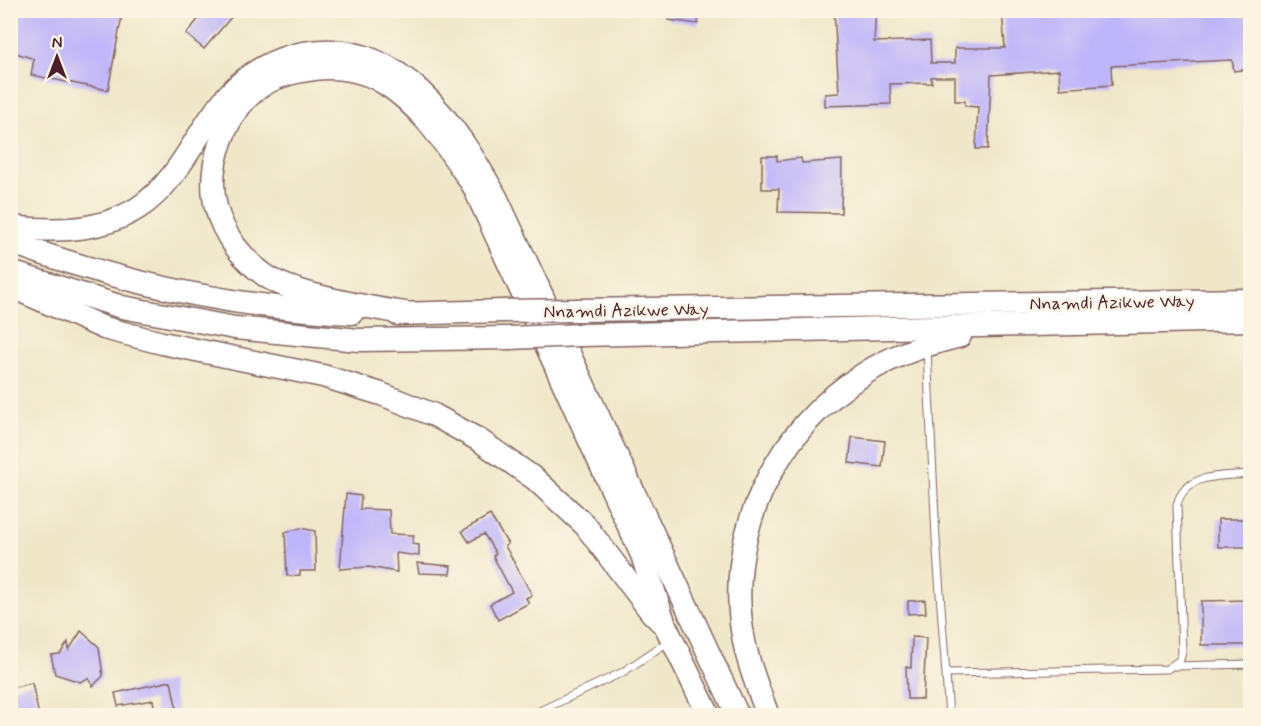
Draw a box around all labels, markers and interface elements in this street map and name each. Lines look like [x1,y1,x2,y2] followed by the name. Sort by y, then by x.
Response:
[27,27,87,87] north arrow
[52,33,62,54] text: N
[1029,290,1195,316] street label: Nnamdi Azikwe Way
[543,298,709,324] street label: Nnamdi Azikwe Way

